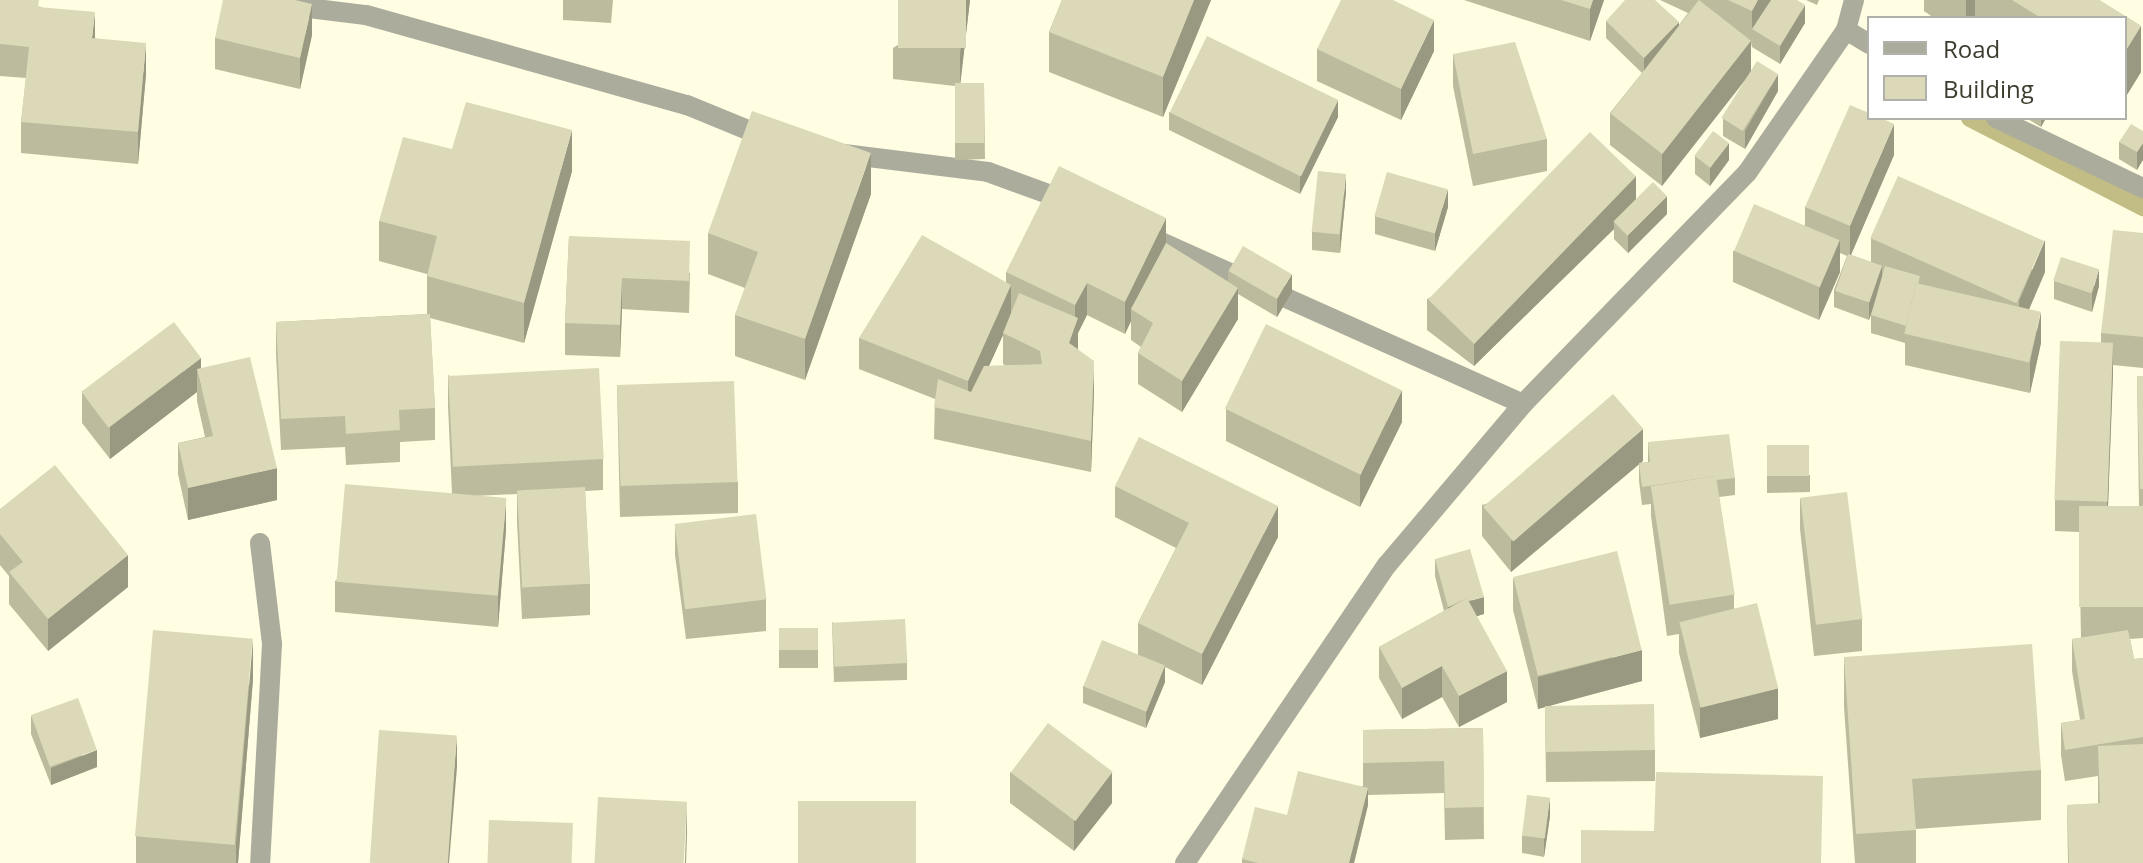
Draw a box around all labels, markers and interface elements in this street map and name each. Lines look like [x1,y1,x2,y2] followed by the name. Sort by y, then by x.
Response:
[1867,16,2127,120] legend
[1943,32,2000,65] text: Road
[1943,72,2034,105] text: Building

